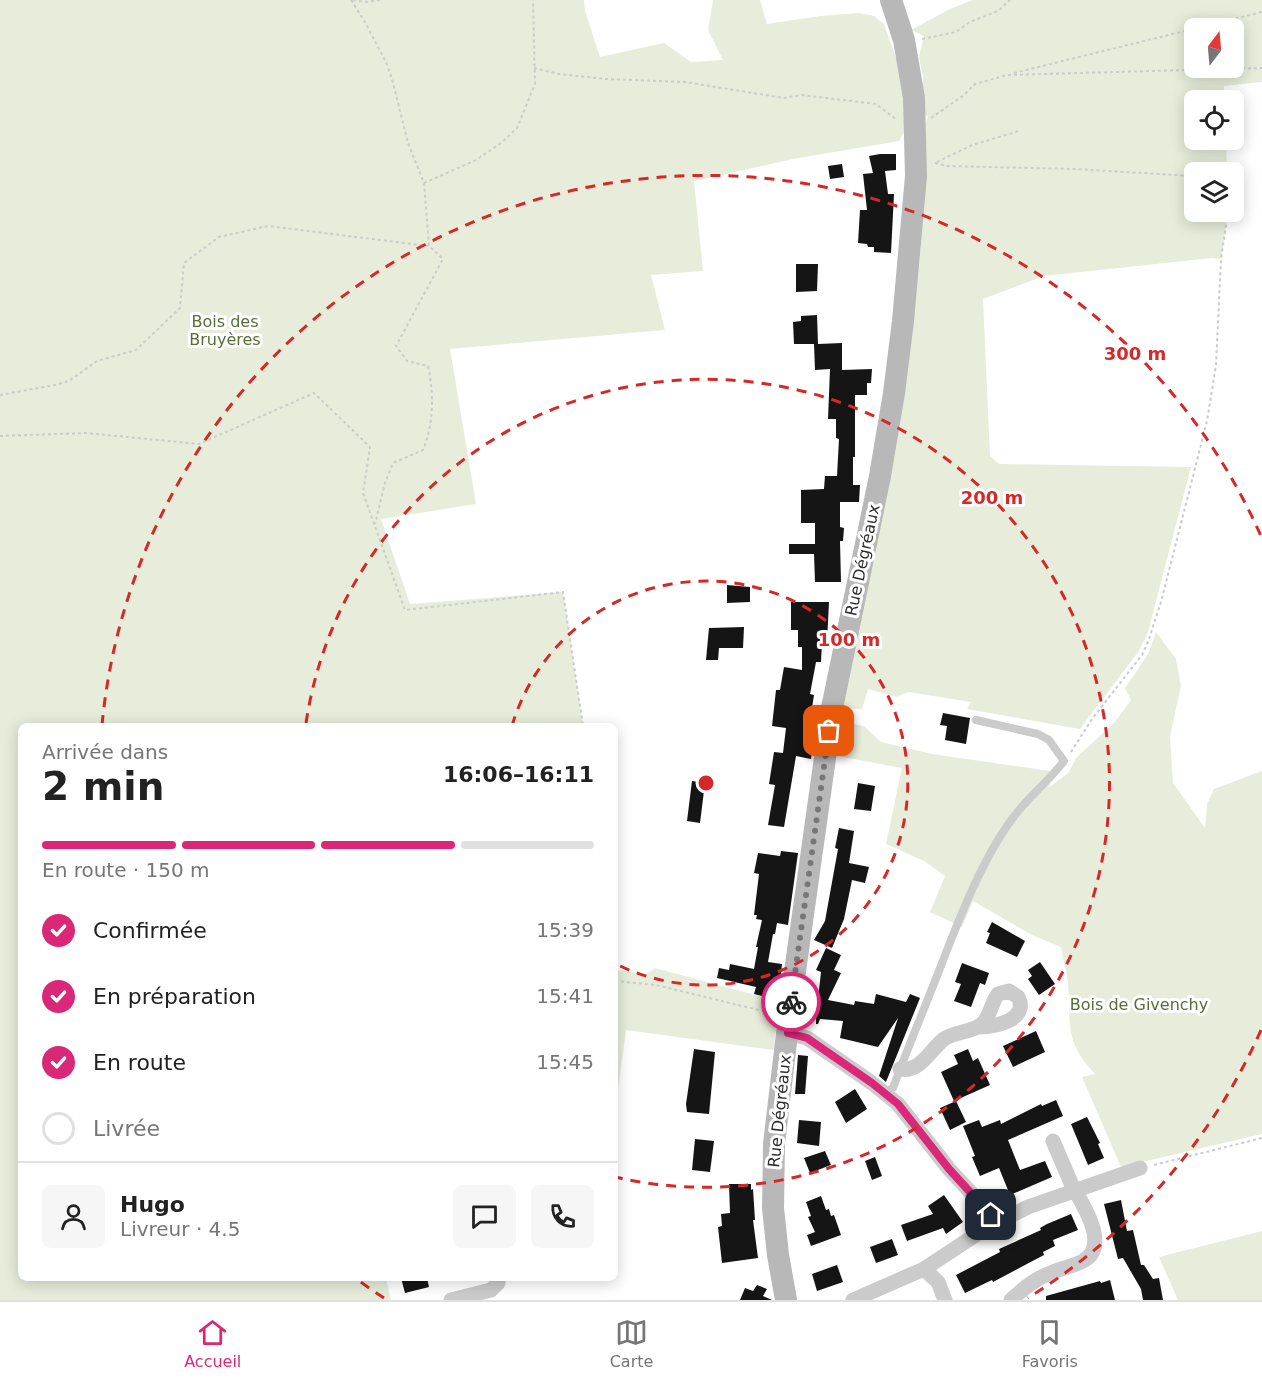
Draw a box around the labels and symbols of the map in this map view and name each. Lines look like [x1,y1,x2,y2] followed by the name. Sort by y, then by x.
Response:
[1184,18,1244,78] north arrow
[189,312,261,349] park label: Bois des Bruyères
[1104,343,1166,364] text: 300 m
[961,487,1023,508] text: 200 m
[841,503,884,617] street label: Rue Dégréaux
[818,629,880,650] text: 100 m
[803,705,854,756] pin
[696,773,716,793] centre of rings
[761,972,821,1032] courier
[1070,995,1208,1014] park label: Bois de Givenchy
[764,1054,795,1168] street label: Rue Dégréaux
[965,1189,1016,1240] pin

